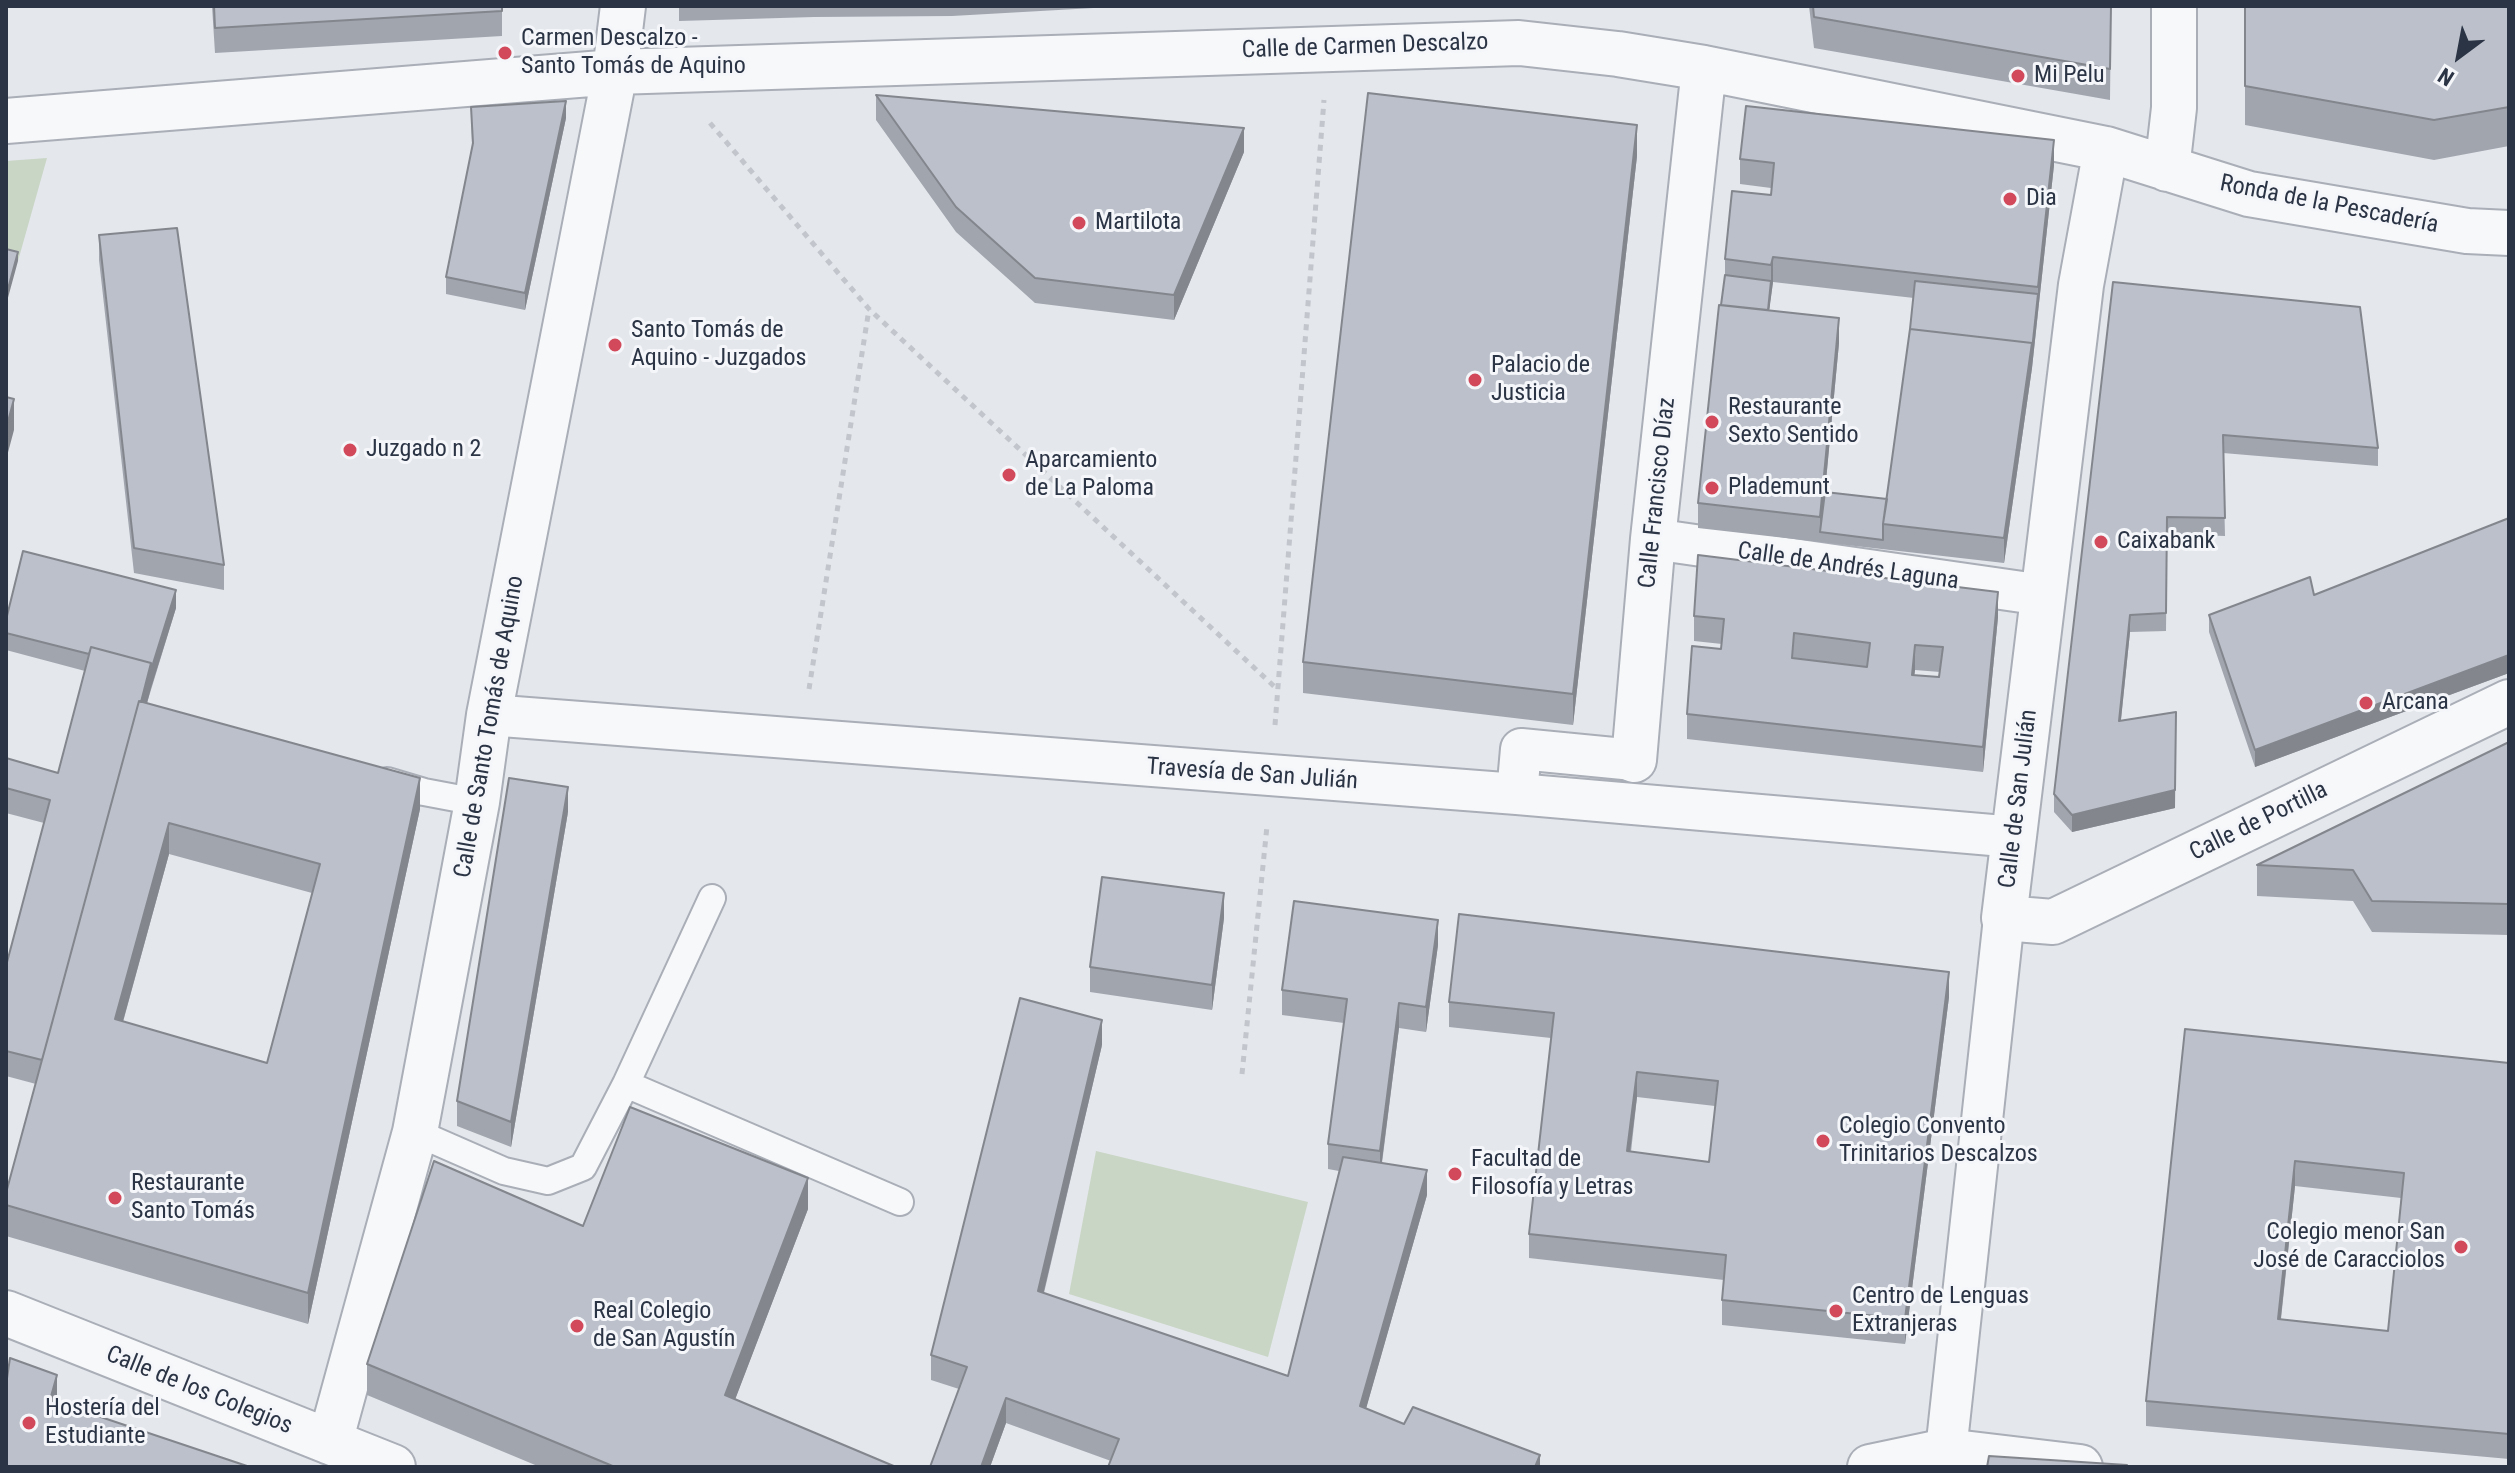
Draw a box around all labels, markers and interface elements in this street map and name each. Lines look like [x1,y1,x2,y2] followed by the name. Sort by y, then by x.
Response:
[2419,16,2499,96] north arrow
[521,25,746,81] place label: Carmen Descalzo - Santo Tomás de Aquino
[1241,28,1489,66] street label: Calle de Carmen Descalzo
[496,44,514,62] marker: Carmen Descalzo - Santo Tomás de Aquino
[2034,62,2105,90] place label: Mi Pelu
[2434,63,2458,91] text: N
[2009,67,2027,85] marker: Mi Pelu
[2217,170,2441,240] street label: Ronda de la Pescadería
[2026,185,2057,213] place label: Dia
[2001,190,2019,208] marker: Dia
[1095,209,1181,237] place label: Martilota
[1070,214,1088,232] marker: Martilota
[631,317,806,373] place label: Santo Tomás de Aquino - Juzgados
[606,336,624,354] marker: Santo Tomás de Aquino - Juzgados
[1491,352,1590,408] place label: Palacio de Justicia
[1466,371,1484,389] marker: Palacio de Justicia
[1728,394,1859,450] place label: Restaurante Sexto Sentido
[1634,396,1682,590] street label: Calle Francisco Díaz
[1703,413,1721,431] marker: Restaurante Sexto Sentido
[366,436,481,464] place label: Juzgado n 2
[341,441,359,459] marker: Juzgado n 2
[1025,447,1157,503] place label: Aparcamiento de La Paloma
[1000,466,1018,484] marker: Aparcamiento de La Paloma
[1728,474,1830,502] place label: Plademunt
[1703,479,1721,497] marker: Plademunt
[2117,528,2215,556] place label: Caixabank
[2092,533,2110,551] marker: Caixabank
[1735,537,1961,597] street label: Calle de Andrés Laguna
[449,574,531,880] street label: Calle de Santo Tomás de Aquino
[2382,689,2449,717] place label: Arcana
[2357,694,2375,712] marker: Arcana
[1994,708,2044,890] street label: Calle de San Julián
[1145,753,1359,797] street label: Travesía de San Julián
[2185,776,2333,868] street label: Calle de Portilla
[1839,1113,2038,1169] place label: Colegio Convento Trinitarios Descalzos
[1814,1132,1832,1150] marker: Colegio Convento Trinitarios Descalzos
[1471,1146,1633,1202] place label: Facultad de Filosofía y Letras
[1446,1165,1464,1183] marker: Facultad de Filosofía y Letras
[131,1170,255,1226] place label: Restaurante Santo Tomás
[106,1189,124,1207] marker: Restaurante Santo Tomás
[2253,1219,2445,1275] place label: Colegio menor San José de Caracciolos
[2452,1238,2470,1256] marker: Colegio menor San José de Caracciolos
[1852,1283,2029,1339] place label: Centro de Lenguas Extranjeras
[593,1298,735,1354] place label: Real Colegio de San Agustín
[1827,1302,1845,1320] marker: Centro de Lenguas Extranjeras
[568,1317,586,1335] marker: Real Colegio de San Agustín
[102,1341,296,1441] street label: Calle de los Colegios
[45,1395,160,1451] place label: Hostería del Estudiante
[20,1414,38,1432] marker: Hostería del Estudiante

